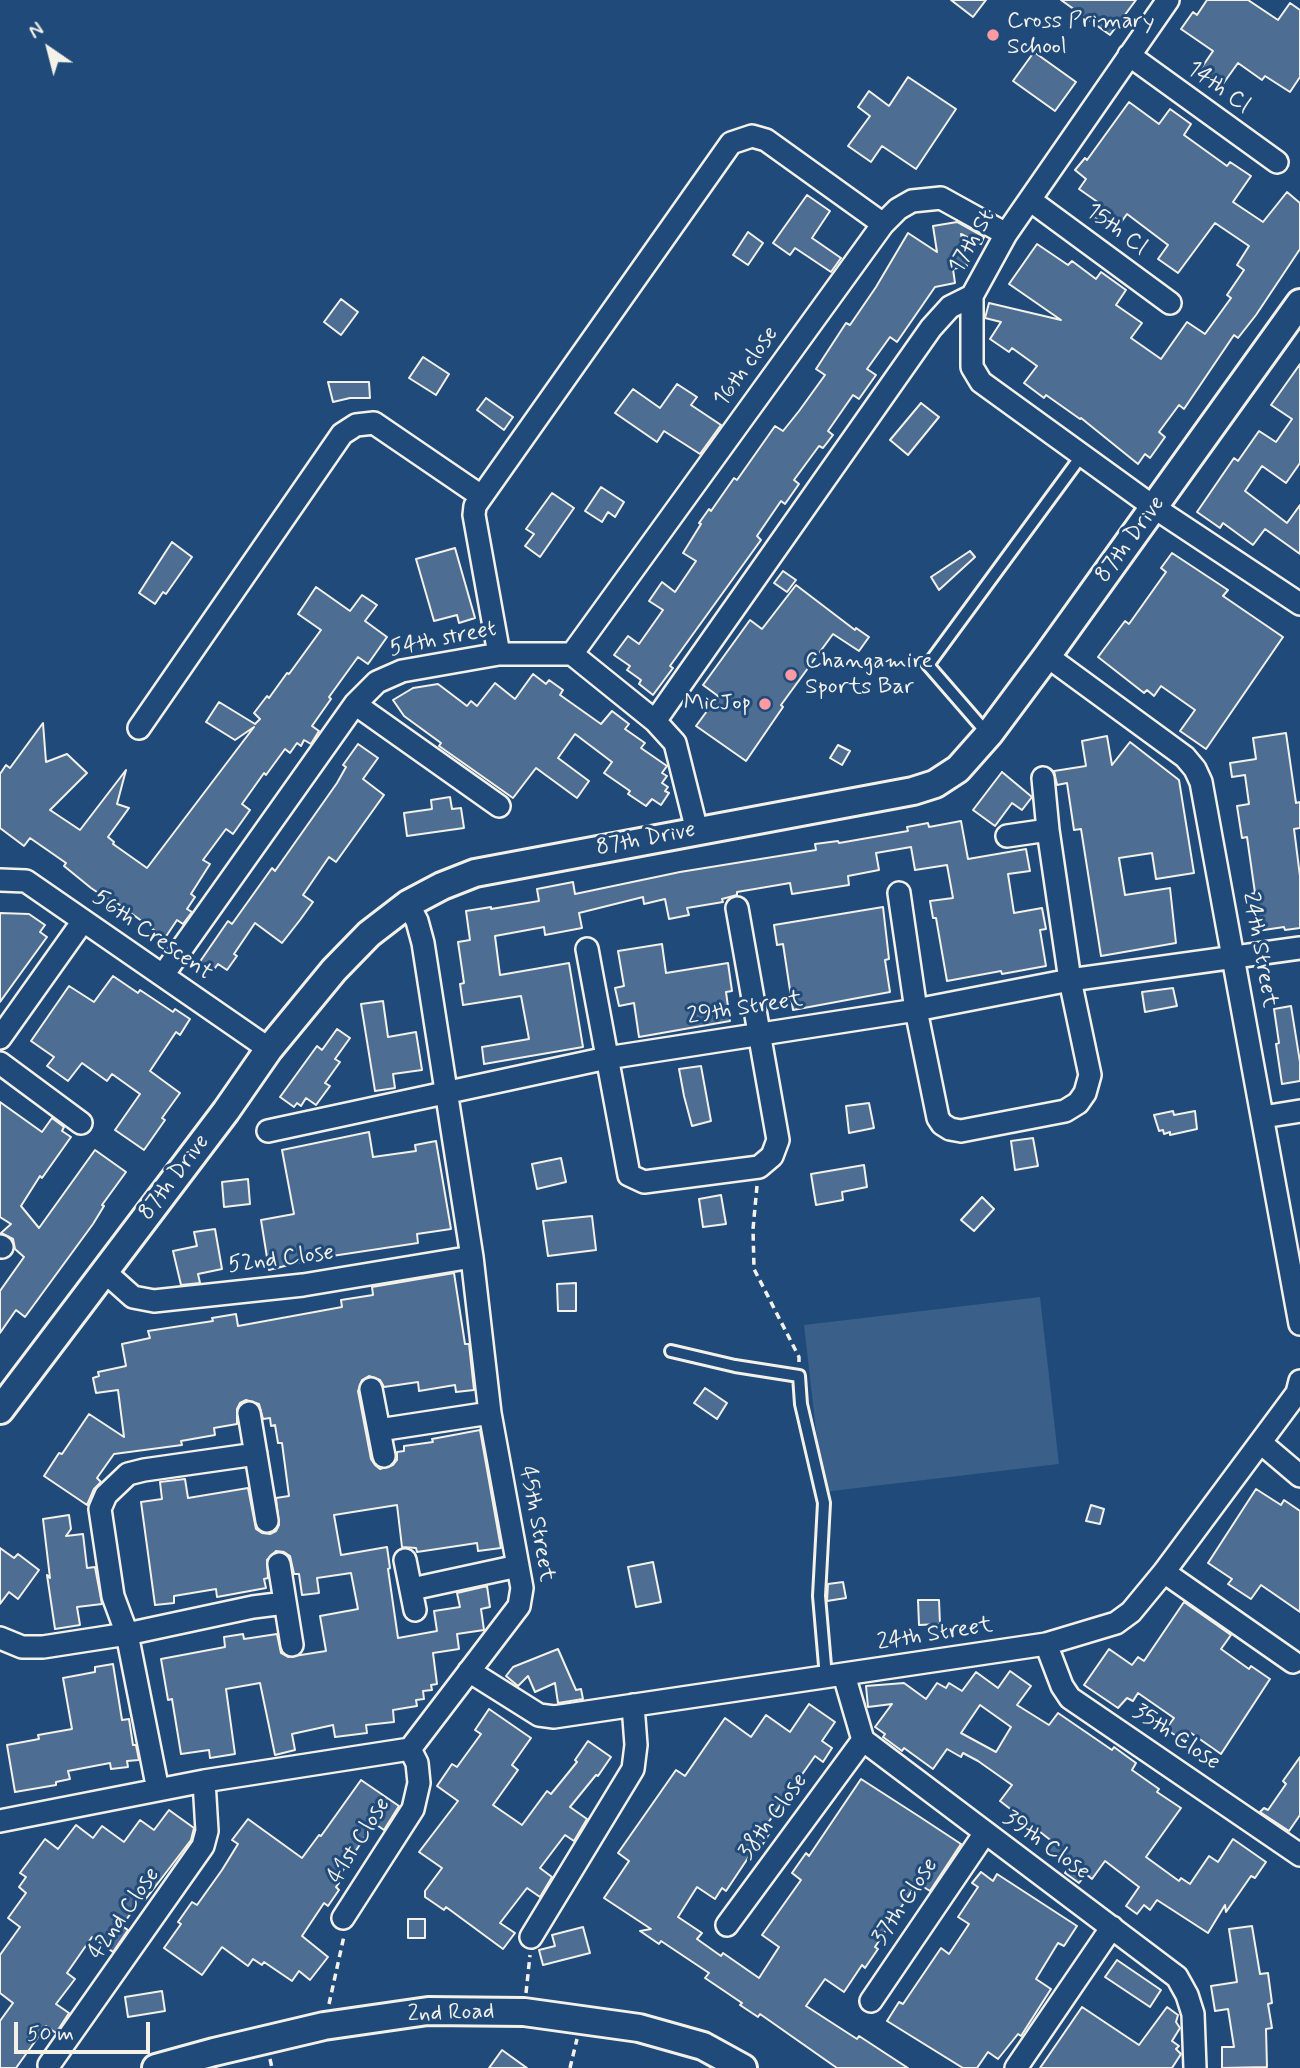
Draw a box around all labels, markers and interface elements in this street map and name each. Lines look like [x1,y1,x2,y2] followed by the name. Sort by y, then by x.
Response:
[1007,8,1154,62] place label: Cross Primary School
[14,14,84,84] north arrow
[24,18,49,45] text: N
[985,27,1001,43] marker: Cross Primary School
[1181,56,1255,120] street label: 14th Cl
[1080,198,1152,262] street label: 15th Cl
[944,205,1002,279] street label: 17th St
[709,321,785,413] street label: 16th close
[1090,491,1172,589] street label: 87th Drive
[387,616,499,664] street label: 54th street
[805,648,933,702] place label: Changamire Sports Bar
[783,667,799,683] marker: Changamire Sports Bar
[684,690,751,718] place label: MicJop
[757,696,773,712] marker: MicJop
[594,817,698,863] street label: 87th Drive
[87,884,217,988] street label: 56th Crescent
[1235,890,1283,1010] street label: 24th Street
[685,986,805,1032] street label: 29th Street
[134,1129,216,1227] street label: 87th Drive
[226,1240,336,1280] street label: 52nd Close
[512,1464,560,1584] street label: 45th Street
[875,1612,995,1658] street label: 24th Street
[1127,1699,1225,1777] street label: 35th Close
[733,1769,815,1865] street label: 38th Close
[323,1793,397,1889] street label: 41st Close
[997,1805,1095,1887] street label: 39th Close
[867,1853,945,1951] street label: 37th Close
[83,1863,167,1965] street label: 42nd Close
[407,1999,495,2029] street label: 2nd Road
[18,2008,154,2052] scale bar
[27,2020,74,2048] text: 50 m

